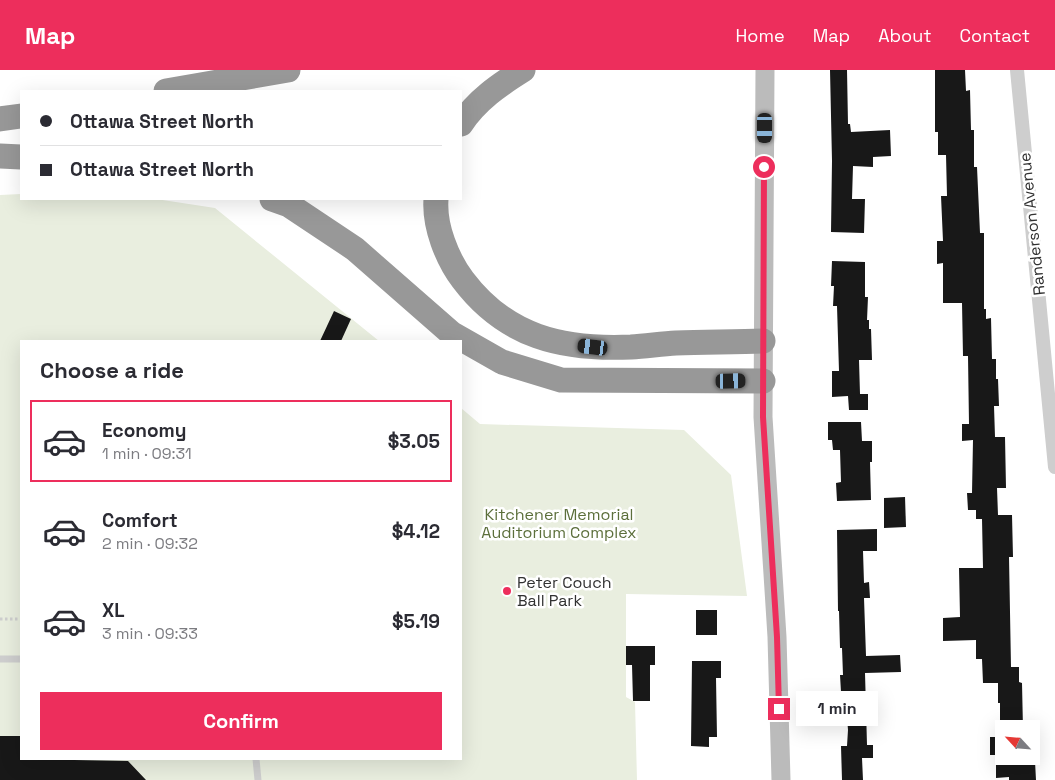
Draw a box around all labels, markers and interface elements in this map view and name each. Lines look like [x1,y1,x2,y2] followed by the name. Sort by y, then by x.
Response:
[25,20,75,51] text: Map
[736,24,785,47] text: Home
[813,24,850,47] text: Map
[878,24,932,47] text: About
[960,24,1030,47] text: Contact
[70,109,254,134] text: Ottawa Street North
[757,113,772,143] car
[1014,152,1050,296] street label: Randerson Avenue
[753,156,775,178] route start
[70,157,254,182] text: Ottawa Street North
[577,338,608,356] car
[40,356,184,384] text: Choose a ride
[715,373,746,389] car
[102,418,186,443] text: Economy
[42,419,87,464] icon: car
[388,429,440,454] text: $3.05
[102,443,192,464] text: 1 min · 09:31
[481,504,637,543] park label: Kitchener Memorial Auditorium Complex
[102,508,178,533] text: Comfort
[42,509,87,554] icon: car
[392,519,440,544] text: $4.12
[102,533,198,554] text: 2 min · 09:32
[517,572,612,611] place label: Peter Couch Ball Park
[501,585,513,597] marker: Peter Couch Ball Park
[102,598,125,623] text: XL
[42,599,87,644] icon: car
[392,609,440,634] text: $5.19
[102,623,198,644] text: 3 min · 09:33
[40,692,442,750] button: Confirm
[796,692,879,726] callout: 1 min
[768,698,790,720] route end
[817,698,857,719] text: 1 min
[995,720,1040,765] north arrow
[995,720,1040,765] map controls

